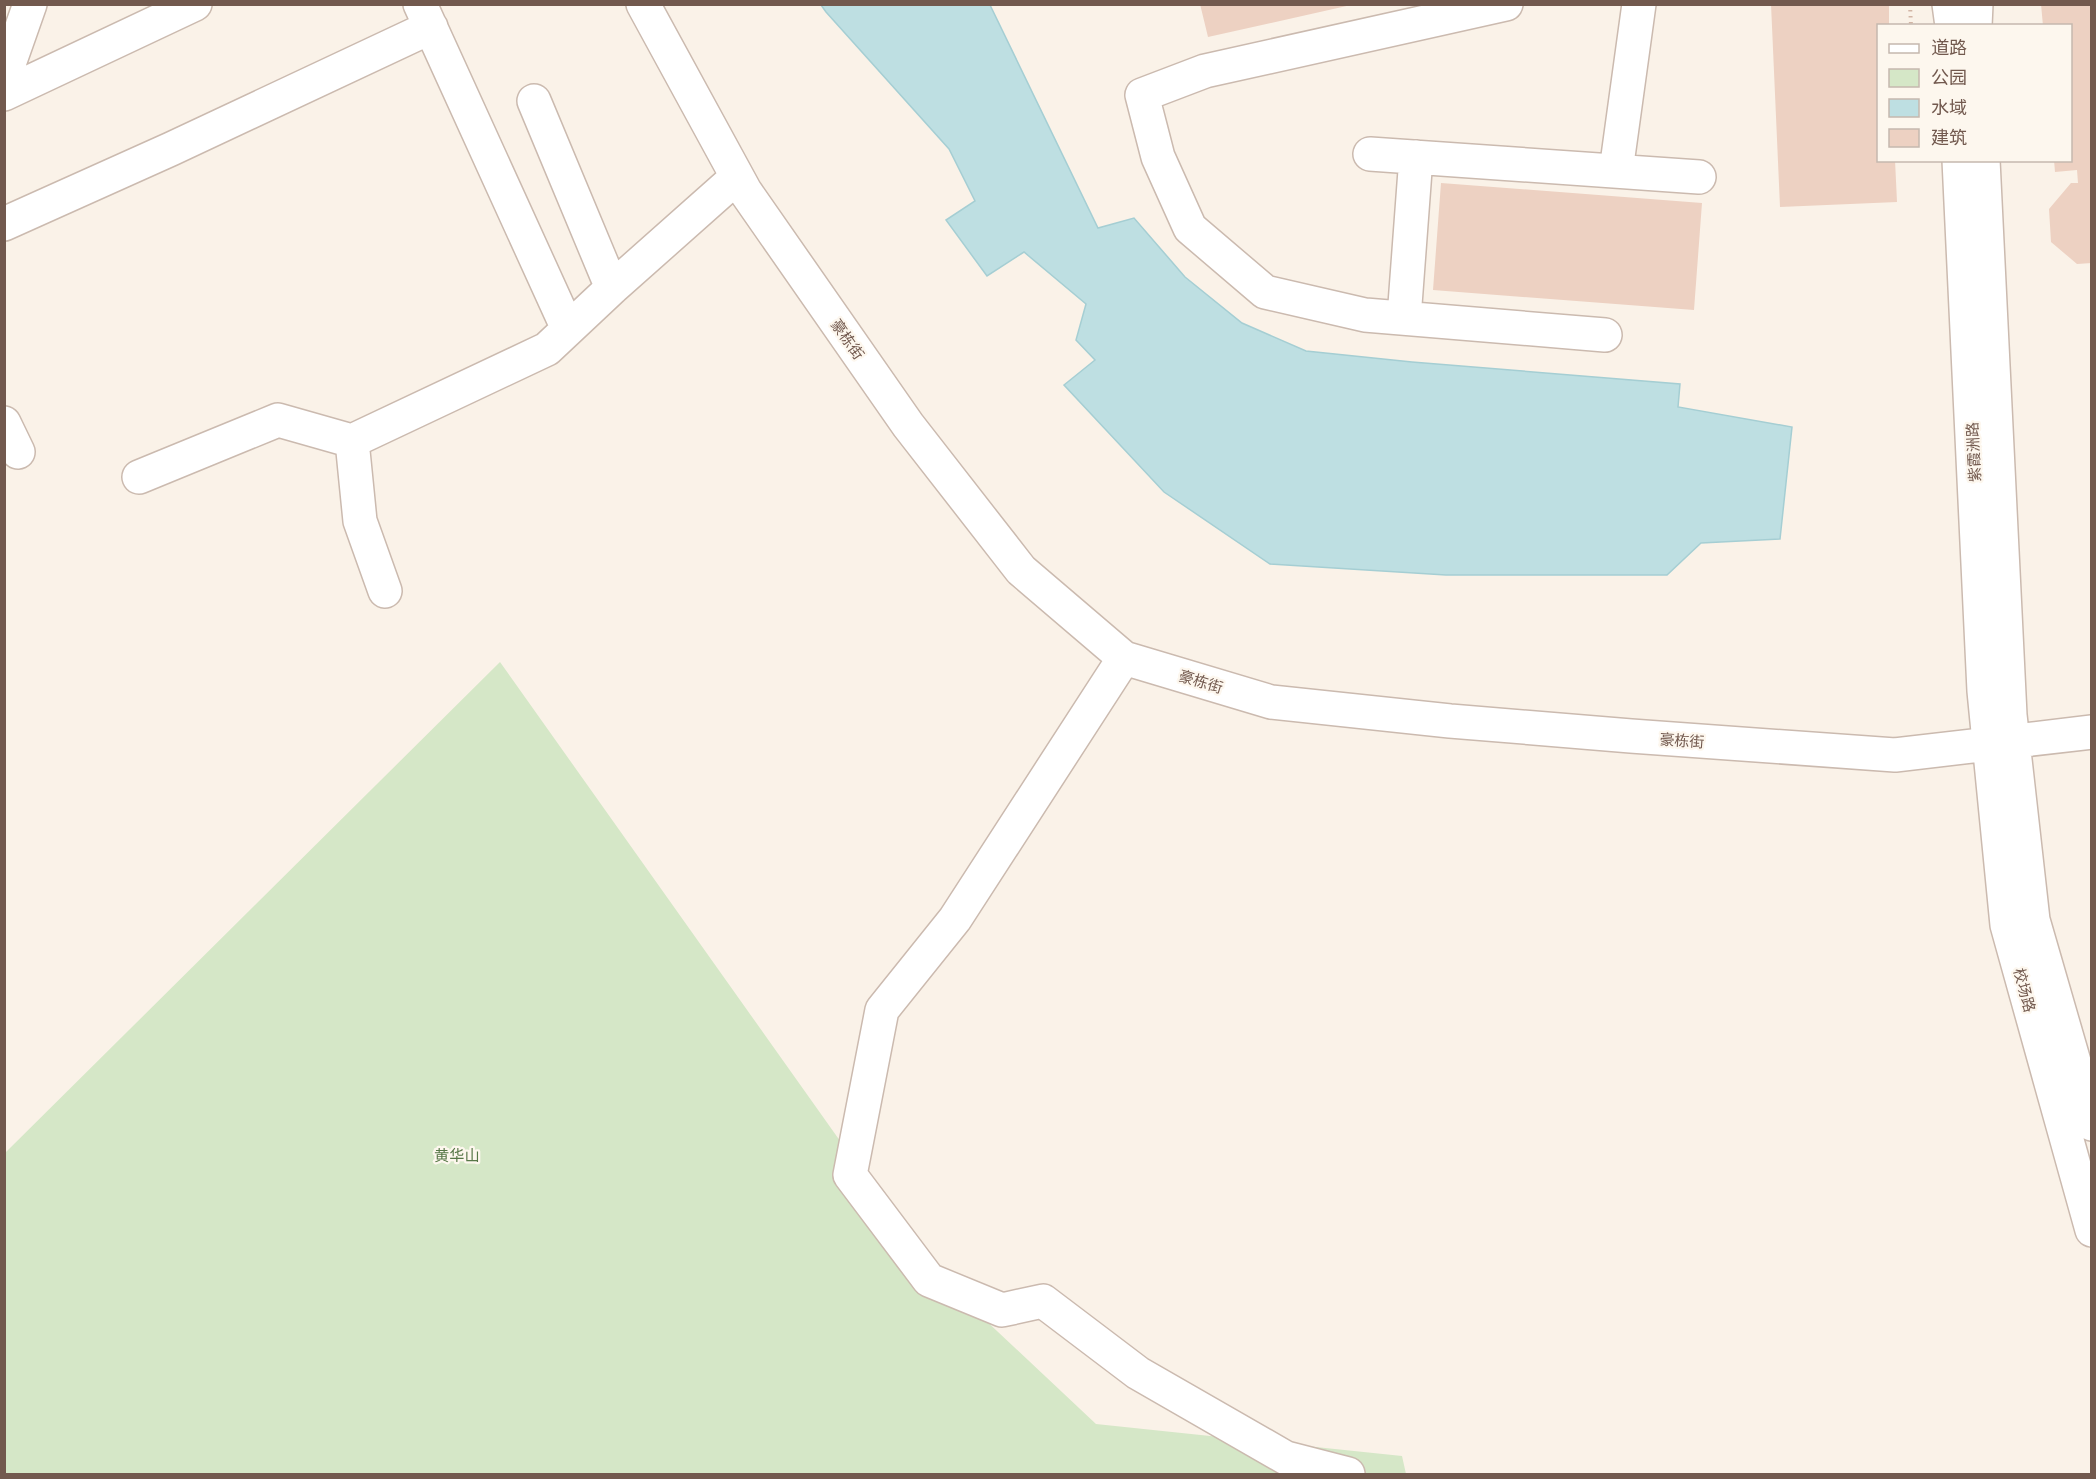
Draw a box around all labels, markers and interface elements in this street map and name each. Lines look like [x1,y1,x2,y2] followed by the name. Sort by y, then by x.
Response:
[1877,24,2072,162] legend
[1931,35,1967,59] text: 道路
[1931,65,1967,89] text: 公园
[1931,95,1967,119] text: 水域
[1931,125,1967,149] text: 建筑
[827,315,869,363] street label: 豪栋街
[1961,422,1985,482] street label: 紫霞洲路
[1177,665,1225,697] street label: 豪栋街
[1659,728,1705,752] street label: 豪栋街
[2010,966,2040,1014] street label: 校场路
[434,1145,480,1165] park label: 黄华山

